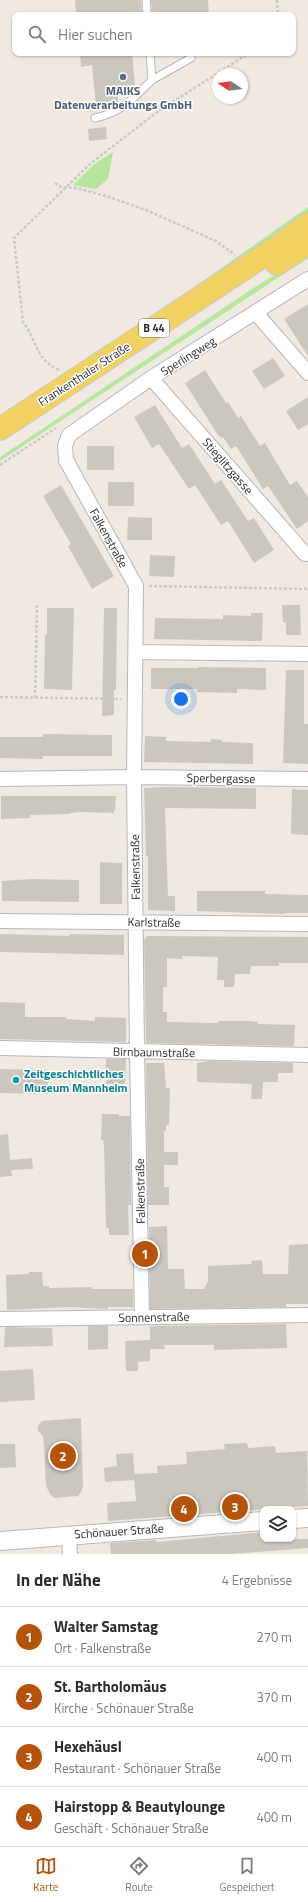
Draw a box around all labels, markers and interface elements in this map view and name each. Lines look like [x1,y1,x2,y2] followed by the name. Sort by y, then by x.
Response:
[12,12,296,56] search box
[26,23,48,45] icon: search
[58,23,133,46] text: Hier suchen
[212,68,248,104] north arrow
[118,72,128,82] marker: MAIKS Datenverarbeitungs GmbH
[54,81,192,114] place label: MAIKS Datenverarbeitungs GmbH
[139,319,169,337] road number: B 44
[157,331,219,381] street label: Sperlingweg
[34,337,134,411] street label: Frankenthaler Straße
[198,433,258,499] street label: Stieglitzgasse
[85,505,133,571] street label: Falkenstraße
[171,689,191,709] your location
[186,768,256,788] street label: Sperbergasse
[125,834,145,900] street label: Falkenstraße
[128,912,180,932] street label: Karlstraße
[113,1042,195,1062] street label: Birnbaumstraße
[24,1064,128,1097] place label: Zeitgeschichtliches Museum Mannheim
[11,1075,21,1085] marker: Zeitgeschichtliches Museum Mannheim
[130,1158,150,1224] street label: Falkenstraße
[132,1239,158,1269] pin: 1
[118,1307,190,1327] street label: Sonnenstraße
[50,1441,76,1471] pin: 2
[222,1492,248,1522] pin: 3
[171,1494,197,1524] pin: 4
[260,1506,296,1542] map controls
[260,1506,296,1542] button: layers
[73,1518,165,1544] street label: Schönauer Straße
[16,1567,101,1593] text: In der Nähe
[222,1570,292,1590] text: 4 Ergebnisse
[54,1615,158,1638] text: Walter Samstag
[25,1627,33,1647] text: 1
[256,1627,292,1647] text: 270 m
[54,1638,151,1658] text: Ort · Falkenstraße
[54,1675,166,1698] text: St. Bartholomäus
[25,1687,33,1707] text: 2
[256,1687,292,1707] text: 370 m
[54,1698,194,1718] text: Kirche · Schönauer Straße
[54,1735,122,1758] text: Hexehäusl
[25,1747,33,1767] text: 3
[256,1747,292,1767] text: 400 m
[54,1758,221,1778] text: Restaurant · Schönauer Straße
[54,1795,225,1818] text: Hairstopp & Beautylounge
[25,1807,33,1827] text: 4
[256,1807,292,1827] text: 400 m
[54,1818,209,1838] text: Geschäft · Schönauer Straße
[33,1855,58,1895] tab: Karte
[125,1855,153,1895] tab: Route
[220,1855,275,1895] tab: Gespeichert

